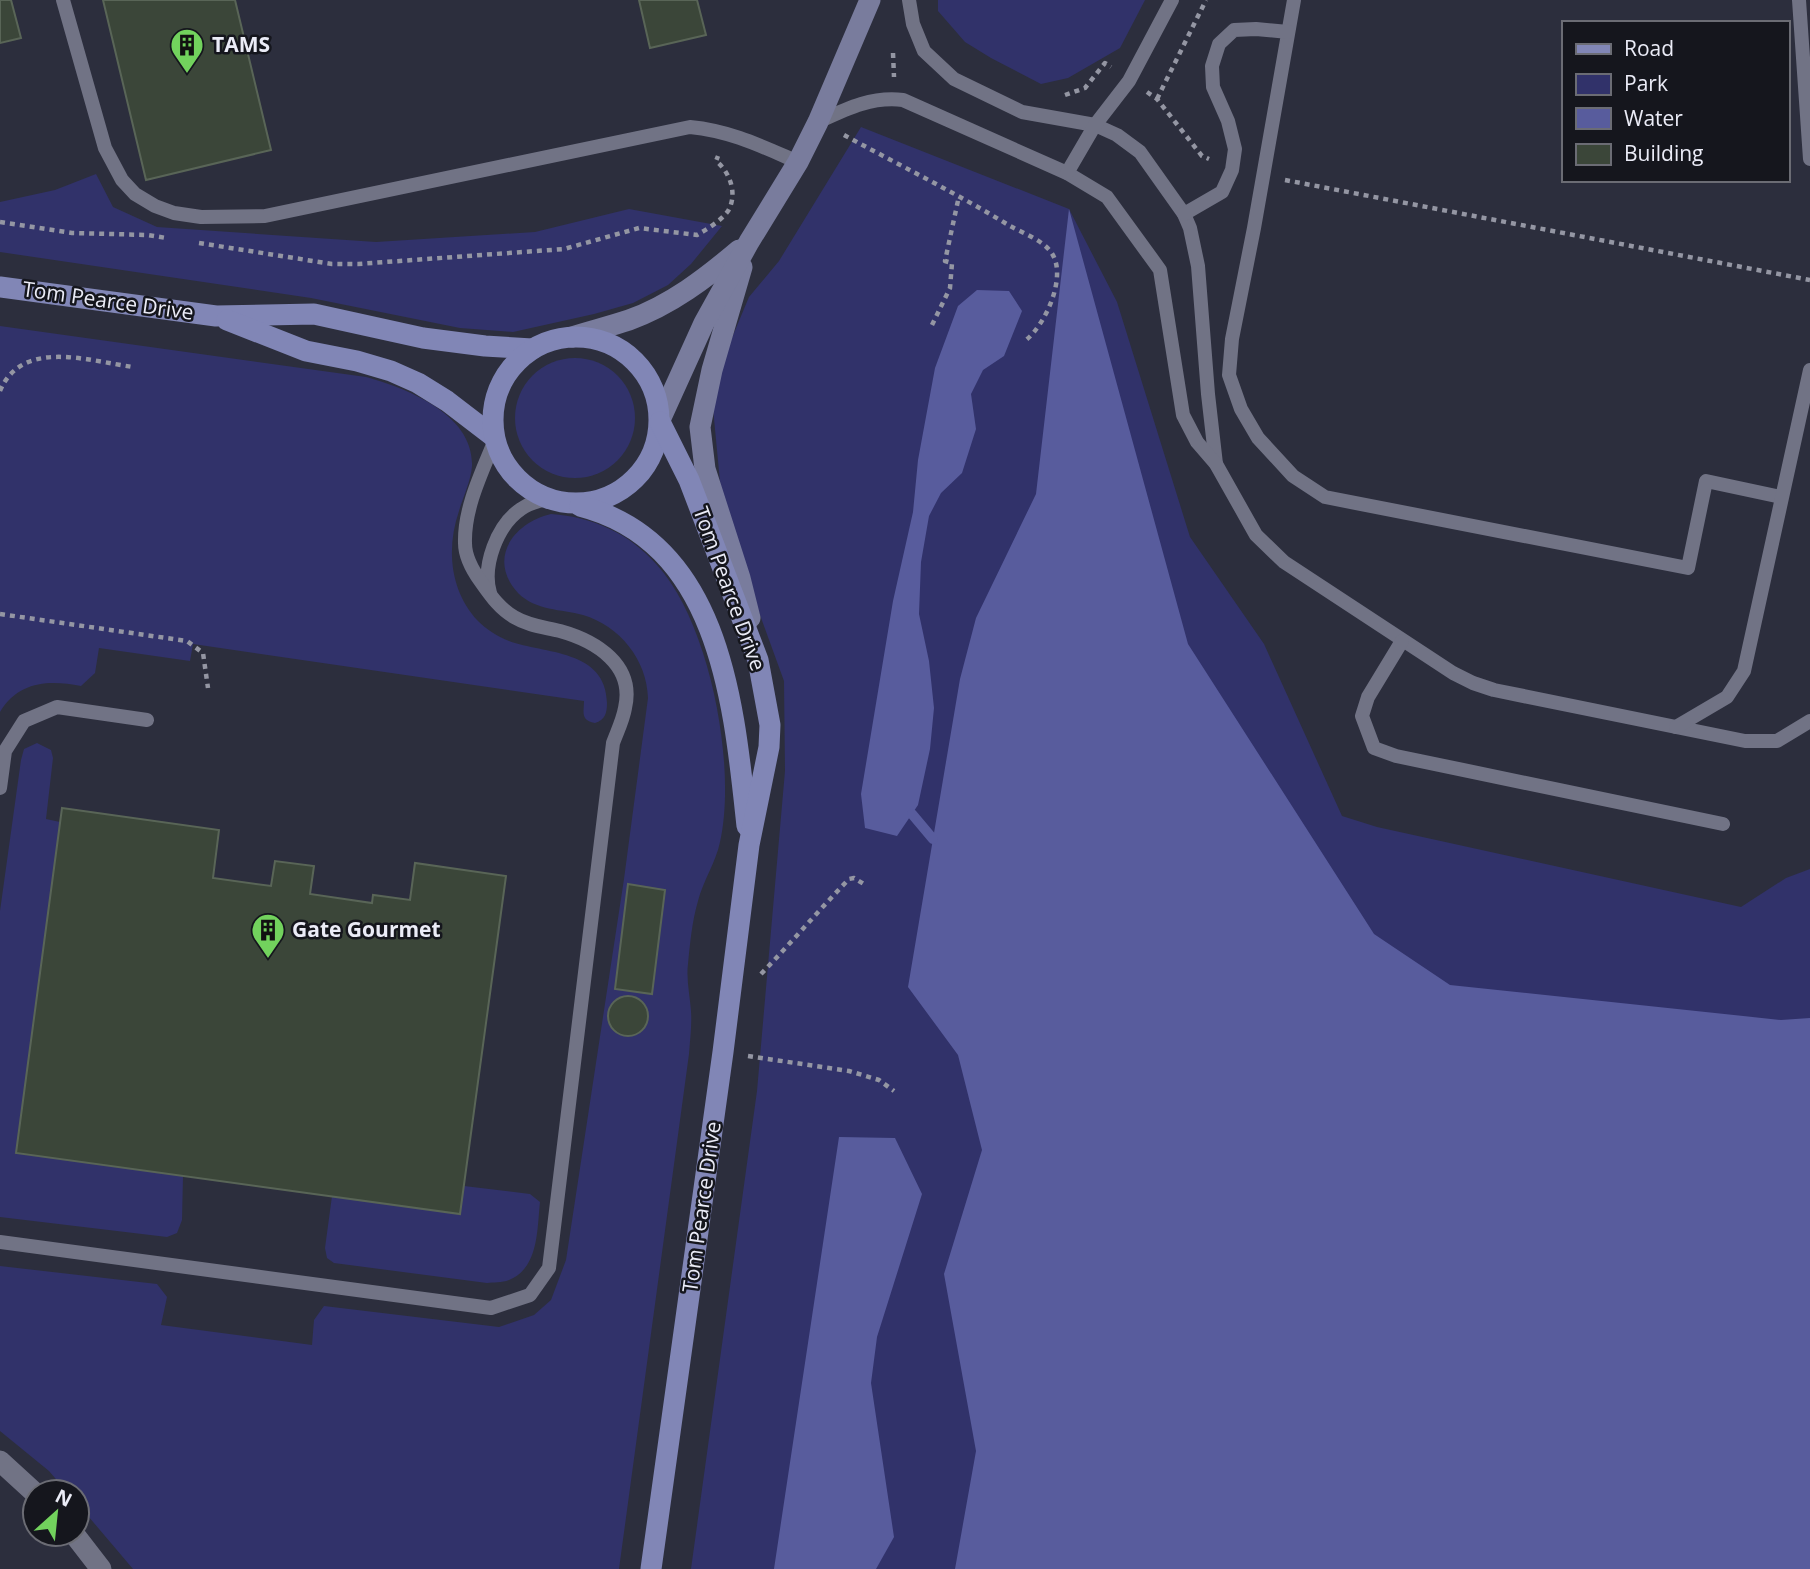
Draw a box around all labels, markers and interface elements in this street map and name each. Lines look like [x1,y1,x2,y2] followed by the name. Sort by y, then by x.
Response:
[1562,21,1789,182] legend
[168,26,206,75] building icon: TAMS
[212,30,270,58] place label: TAMS
[1624,34,1674,62] text: Road
[1624,69,1668,97] text: Park
[1624,104,1683,132] text: Water
[1624,139,1703,167] text: Building
[21,274,195,326] street label: Tom Pearce Drive
[687,503,773,674] street label: Tom Pearce Drive
[249,911,287,960] building icon: Gate Gourmet
[292,915,441,943] place label: Gate Gourmet
[675,1120,727,1294] street label: Tom Pearce Drive
[21,1478,91,1548] north arrow
[51,1483,77,1513] text: N

